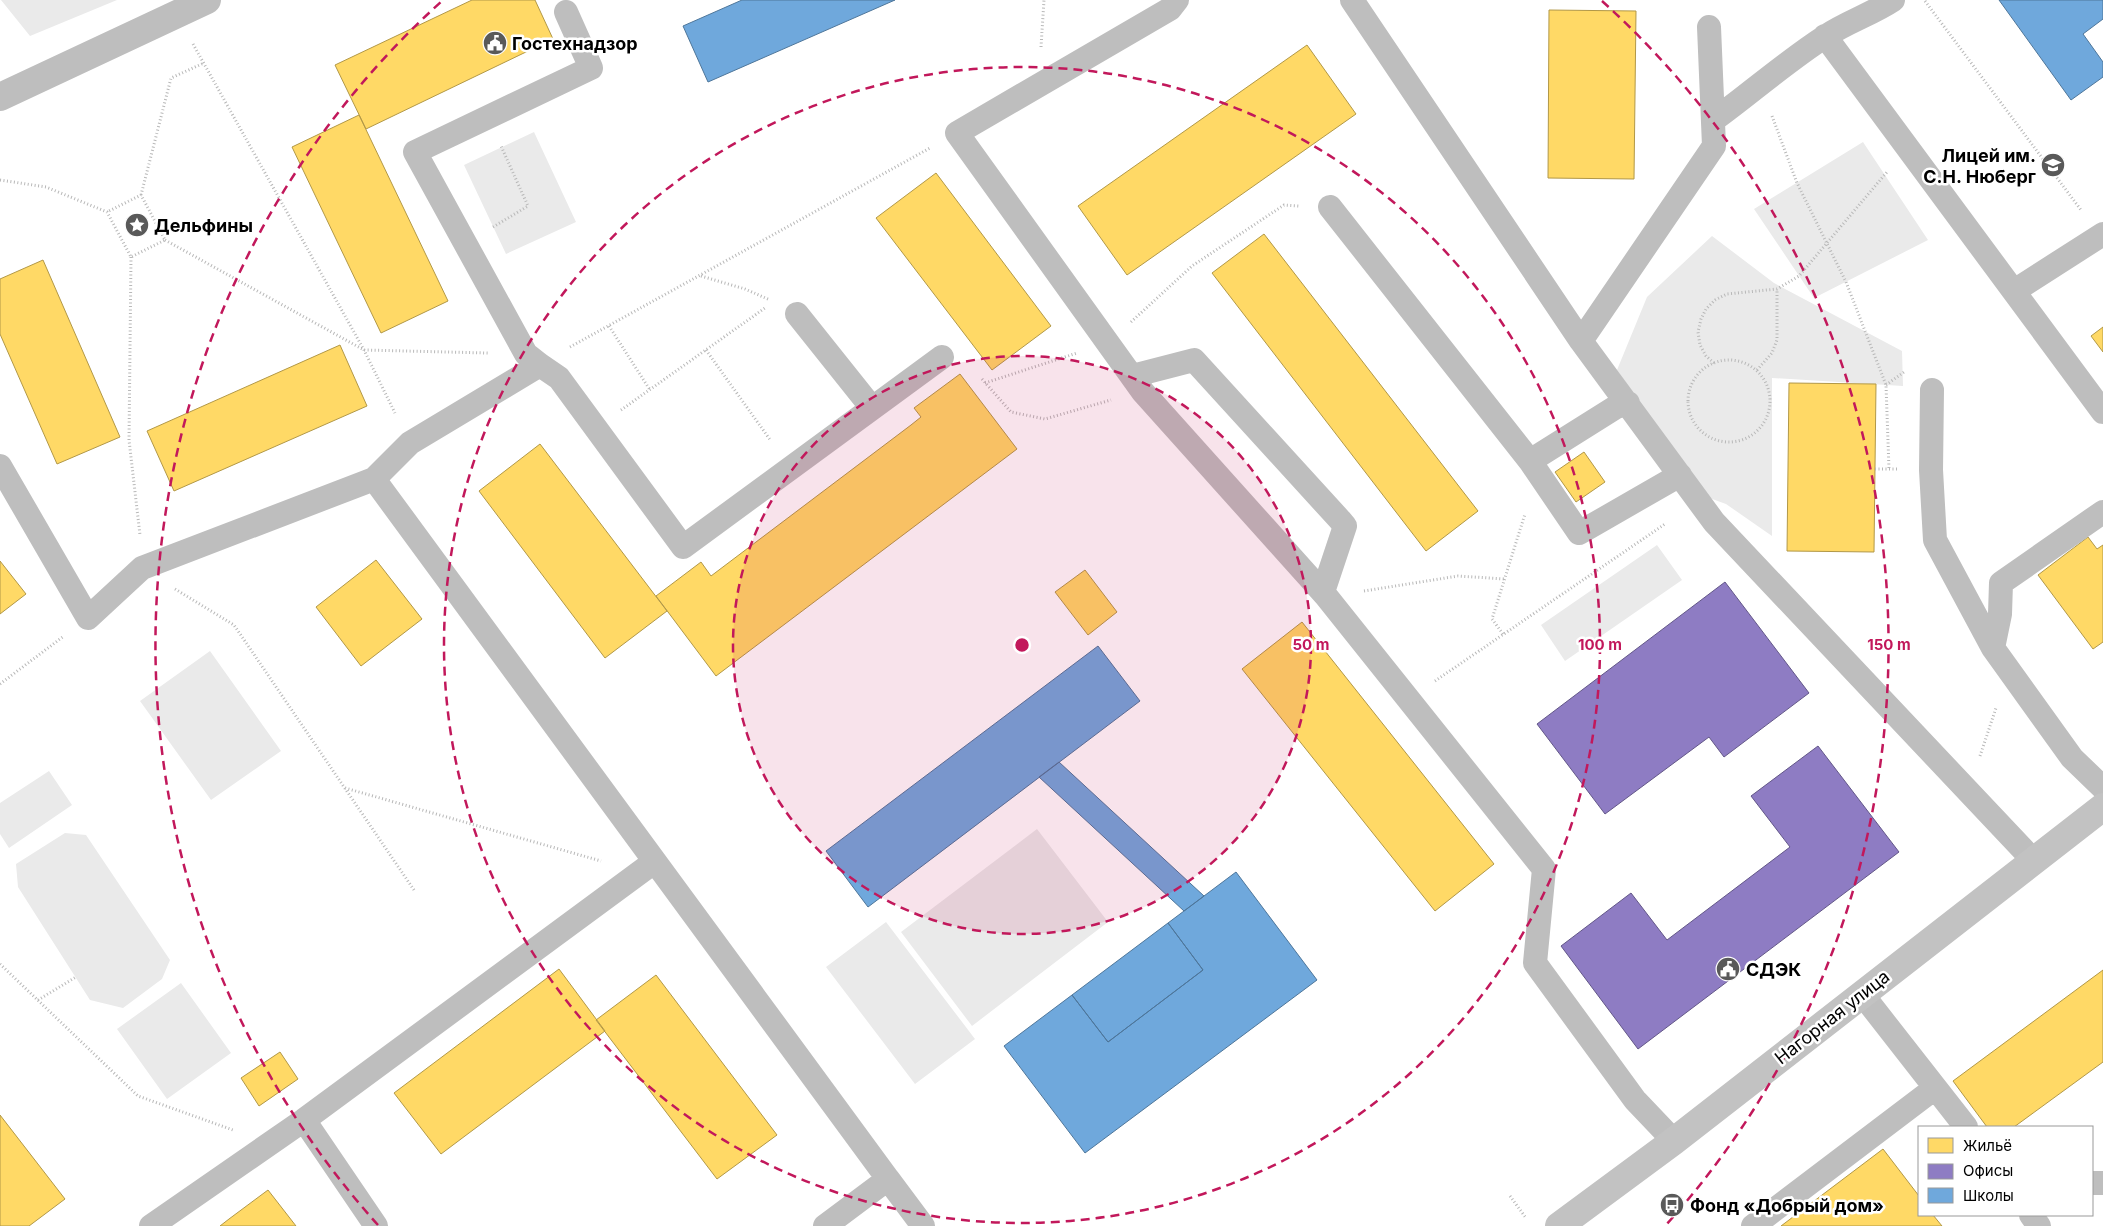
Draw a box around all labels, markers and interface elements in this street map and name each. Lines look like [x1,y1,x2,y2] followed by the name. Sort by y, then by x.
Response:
[482,30,508,56] public building icon: Гостехнадзор
[512,33,638,54] place label: Гостехнадзор
[1923,145,2036,187] place label: Лицей им. С.Н. Нюберг
[2040,152,2066,178] school or university icon: Лицей им. С.Н. Нюберг
[124,212,150,238] place icon: Дельфины
[154,215,253,236] place label: Дельфины
[1293,635,1329,654] text: 50 m
[1578,635,1622,654] text: 100 m
[1867,635,1911,654] text: 150 m
[1013,636,1031,654] centre of rings
[1715,956,1741,982] public building icon: СДЭК
[1746,959,1801,980] place label: СДЭК
[1770,966,1894,1068] street label: Нагорная улица
[1918,1126,2093,1216] legend
[1963,1136,2012,1155] text: Жильё
[1963,1161,2013,1180] text: Офисы
[1963,1186,2014,1205] text: Школы
[1659,1192,1685,1218] bus stop icon: Фонд «Добрый дом»
[1690,1195,1884,1216] place label: Фонд «Добрый дом»

